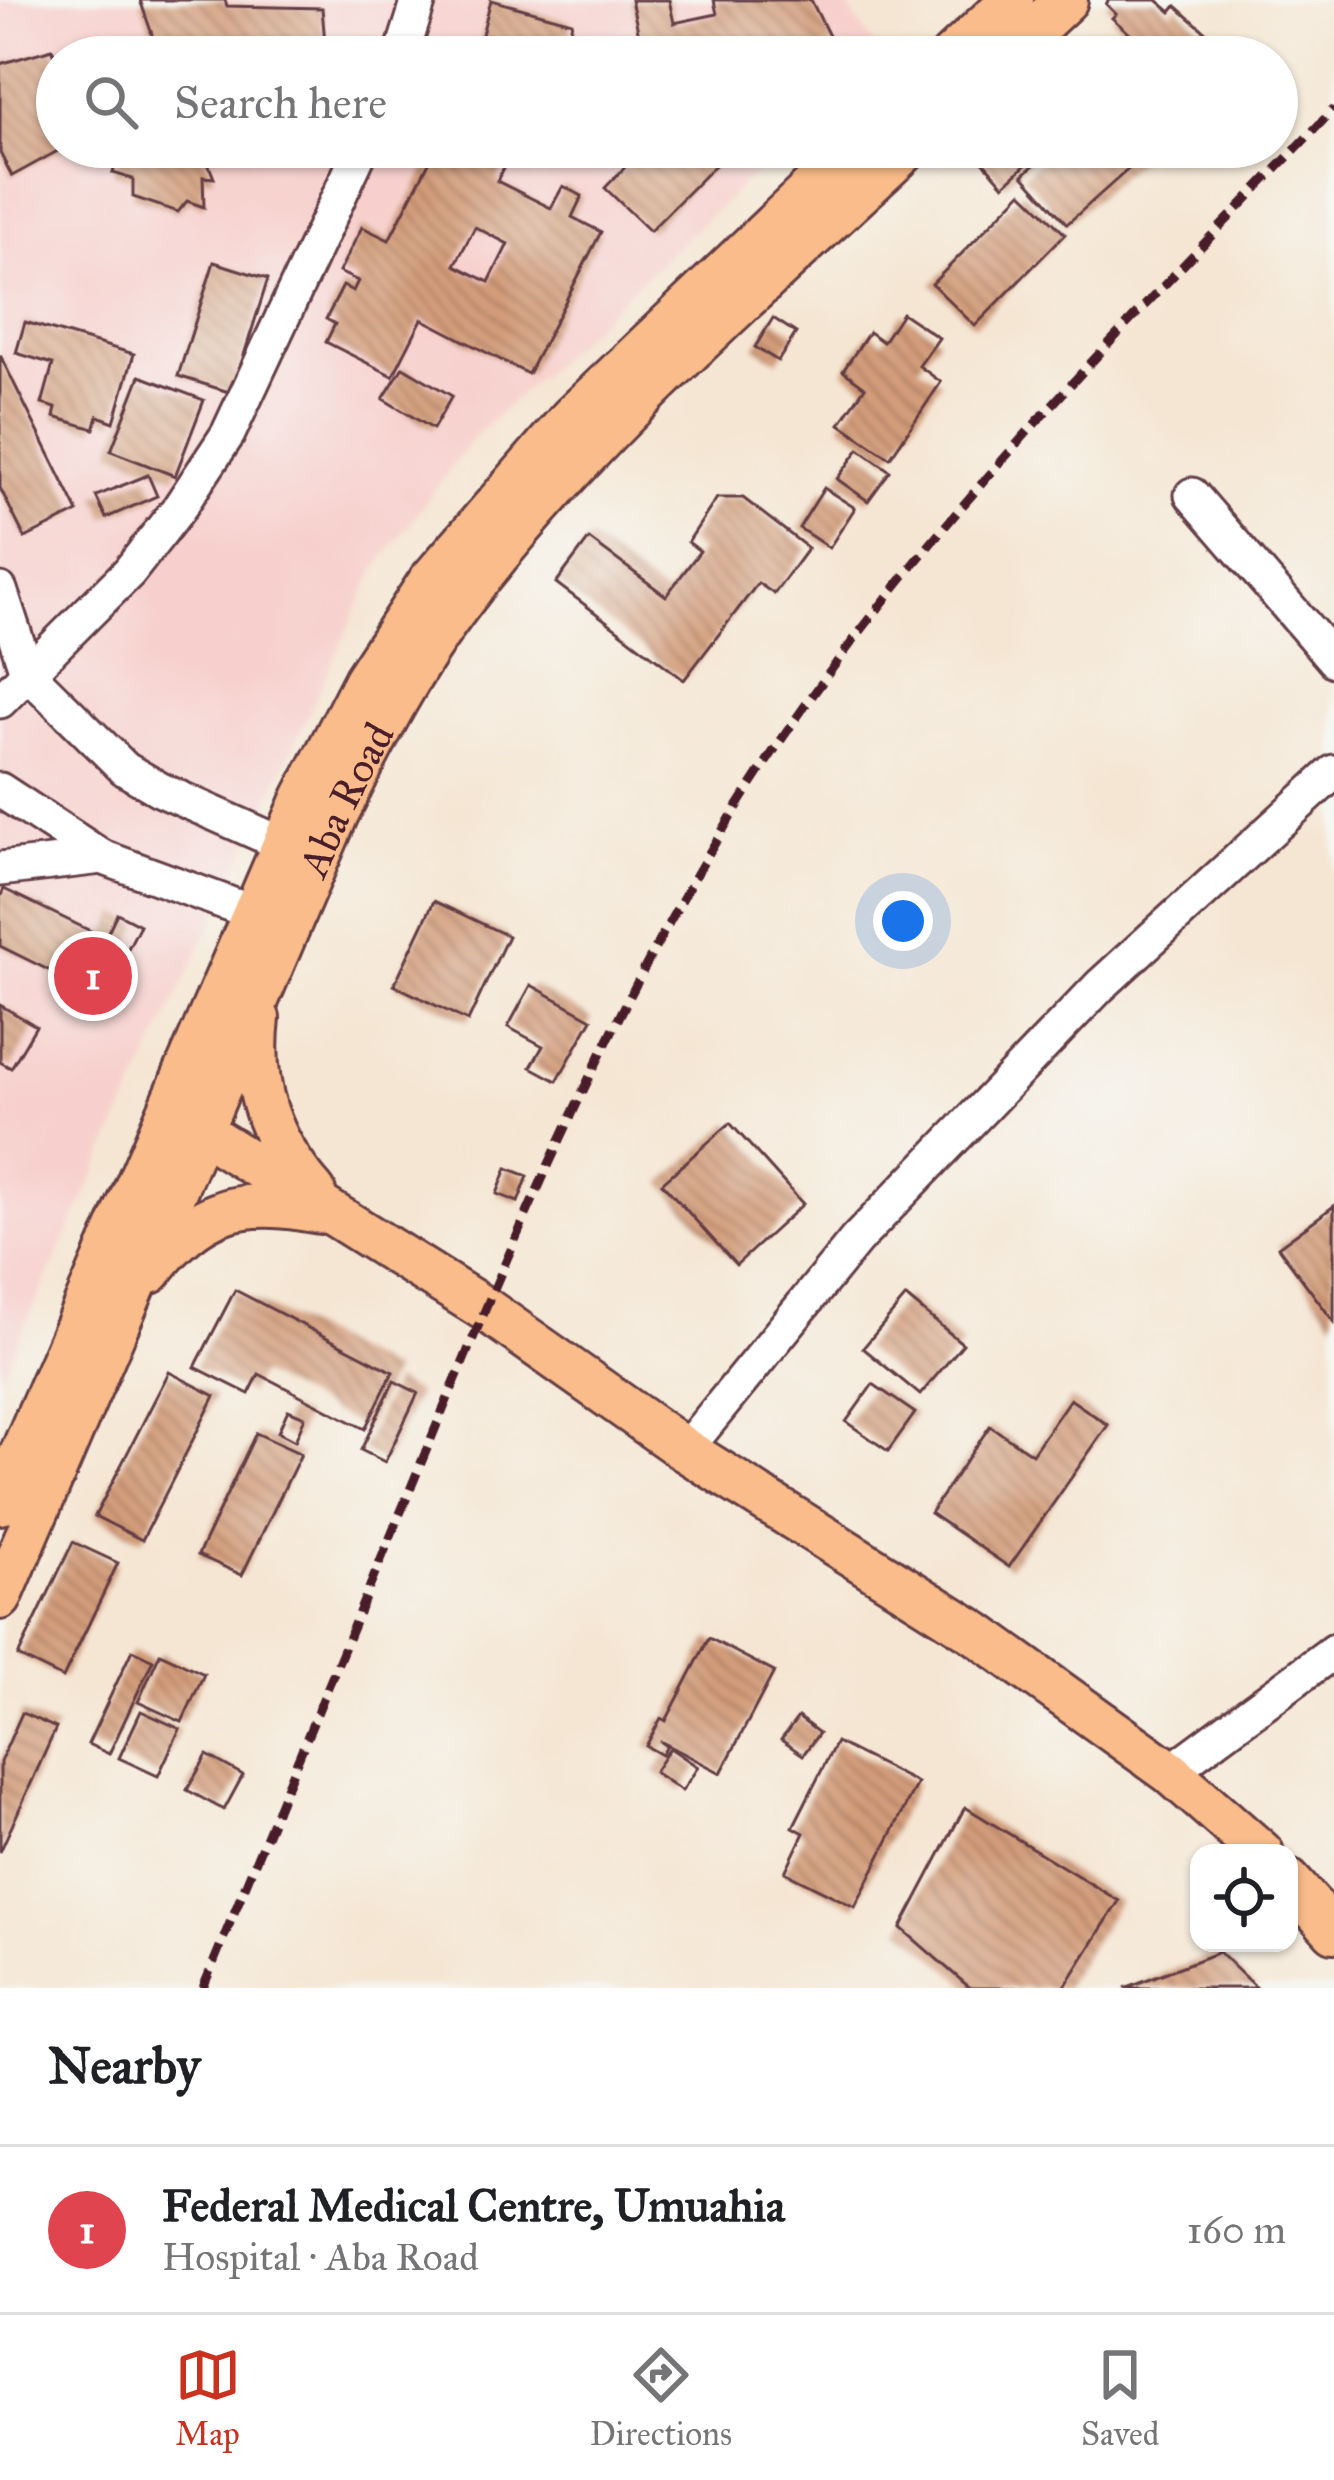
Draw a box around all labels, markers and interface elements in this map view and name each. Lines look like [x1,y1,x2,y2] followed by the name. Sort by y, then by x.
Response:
[36,36,1298,168] search box
[78,69,144,135] icon: search
[174,75,387,130] text: Search here
[286,714,405,887] street label: Aba Road
[873,891,933,951] your location
[54,931,132,1021] pin: 1
[1190,1844,1298,1952] map controls
[1190,1844,1298,1952] button: locate
[48,2035,200,2097] text: Nearby
[162,2178,785,2233] text: Federal Medical Centre, Umuahia
[79,2206,95,2254] text: 1
[1187,2206,1286,2254] text: 160 m
[162,2233,479,2281] text: Hospital · Aba Road
[175,2342,241,2454] tab: Map
[590,2342,732,2454] tab: Directions
[1081,2342,1159,2454] tab: Saved

